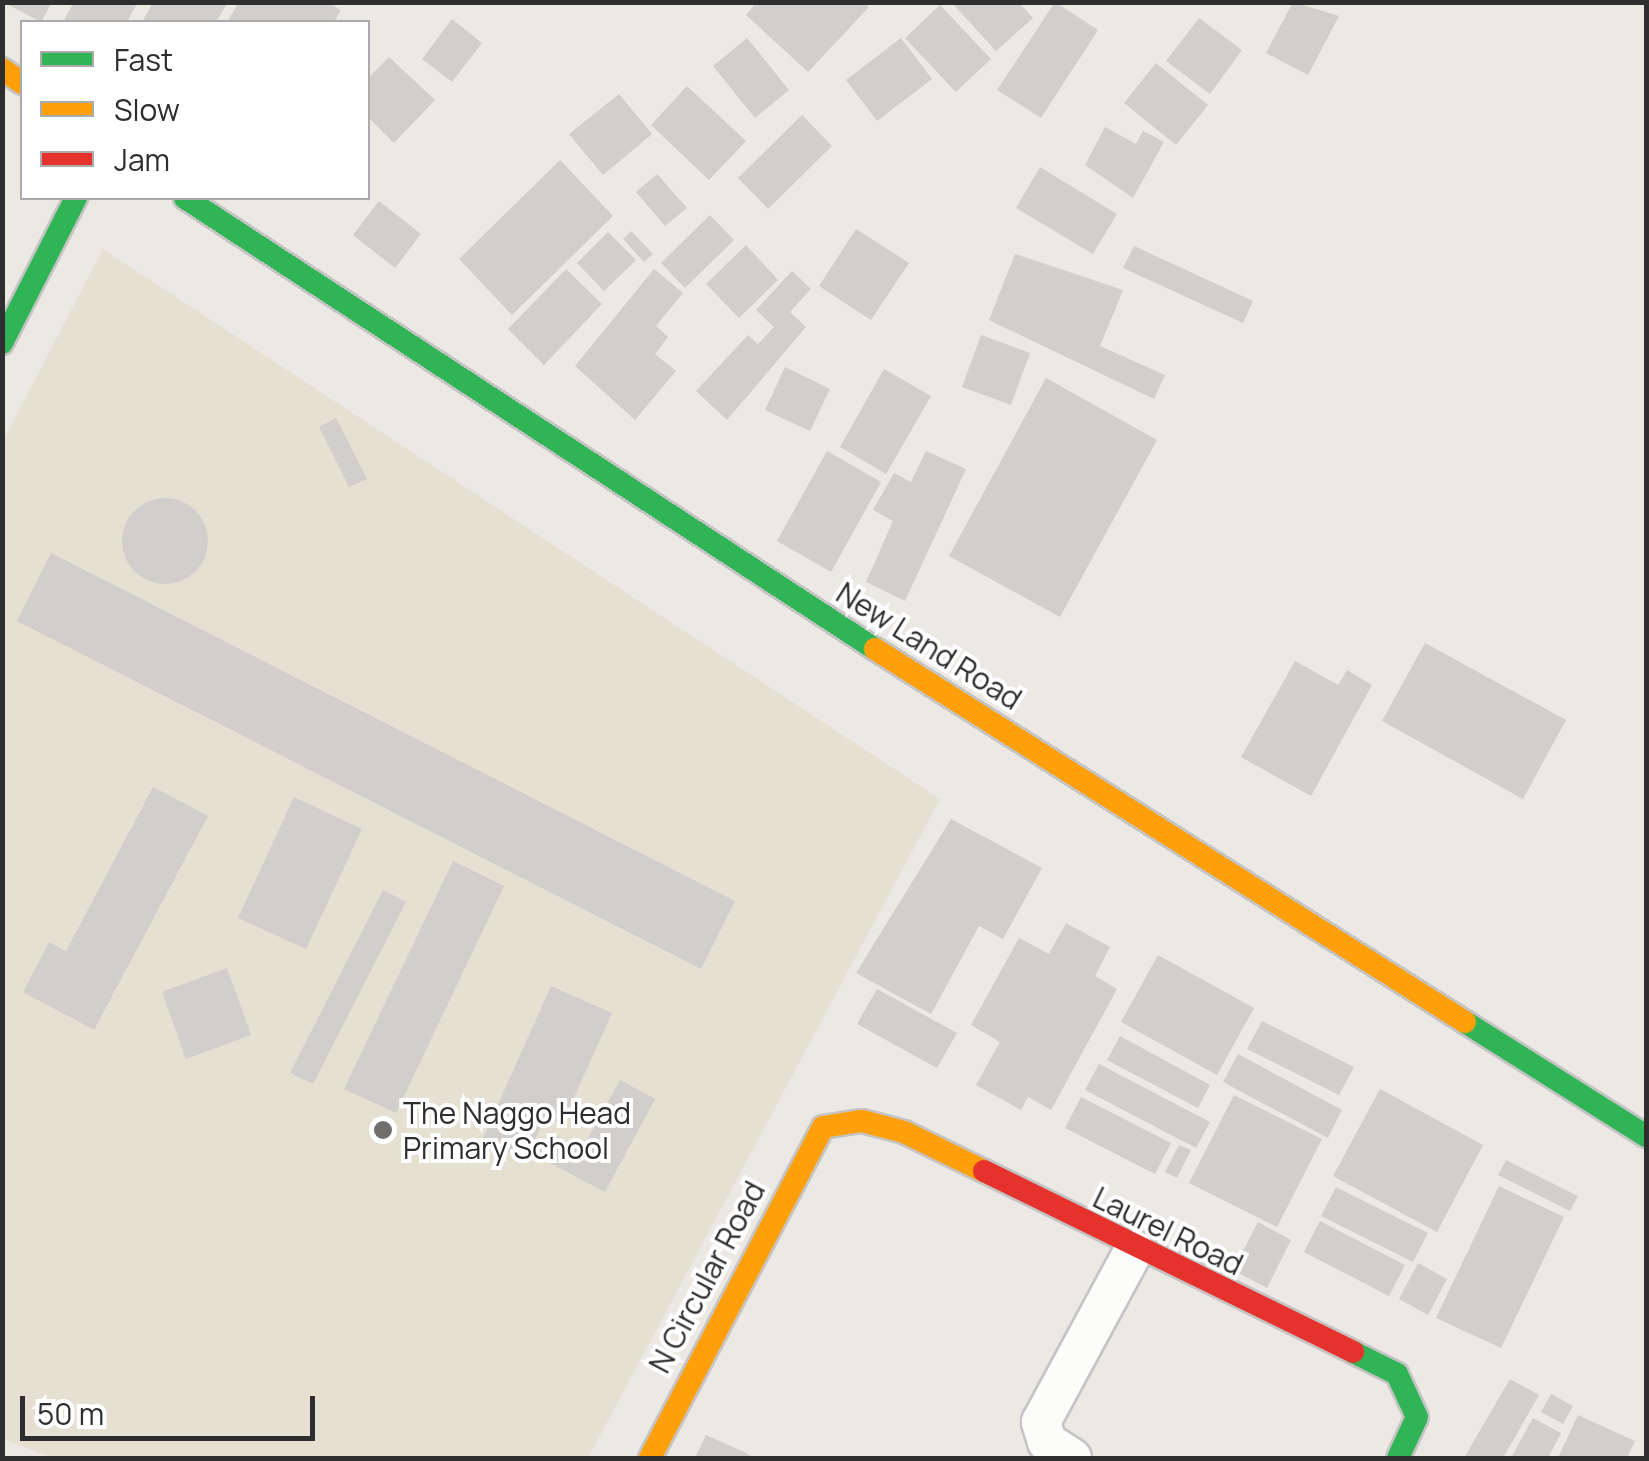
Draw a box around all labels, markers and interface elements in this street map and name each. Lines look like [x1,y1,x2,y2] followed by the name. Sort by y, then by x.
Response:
[20,20,370,200] legend
[114,39,173,80] text: Fast
[114,89,180,130] text: Slow
[114,139,170,180] text: Jam
[830,575,1028,717] street label: New Land Road
[403,1095,631,1166] place label: The Naggo Head Primary School
[372,1119,394,1141] marker: The Naggo Head Primary School
[641,1175,773,1379] street label: N Circular Road
[1087,1179,1249,1283] street label: Laurel Road
[25,1376,320,1438] scale bar
[37,1393,104,1434] text: 50 m

